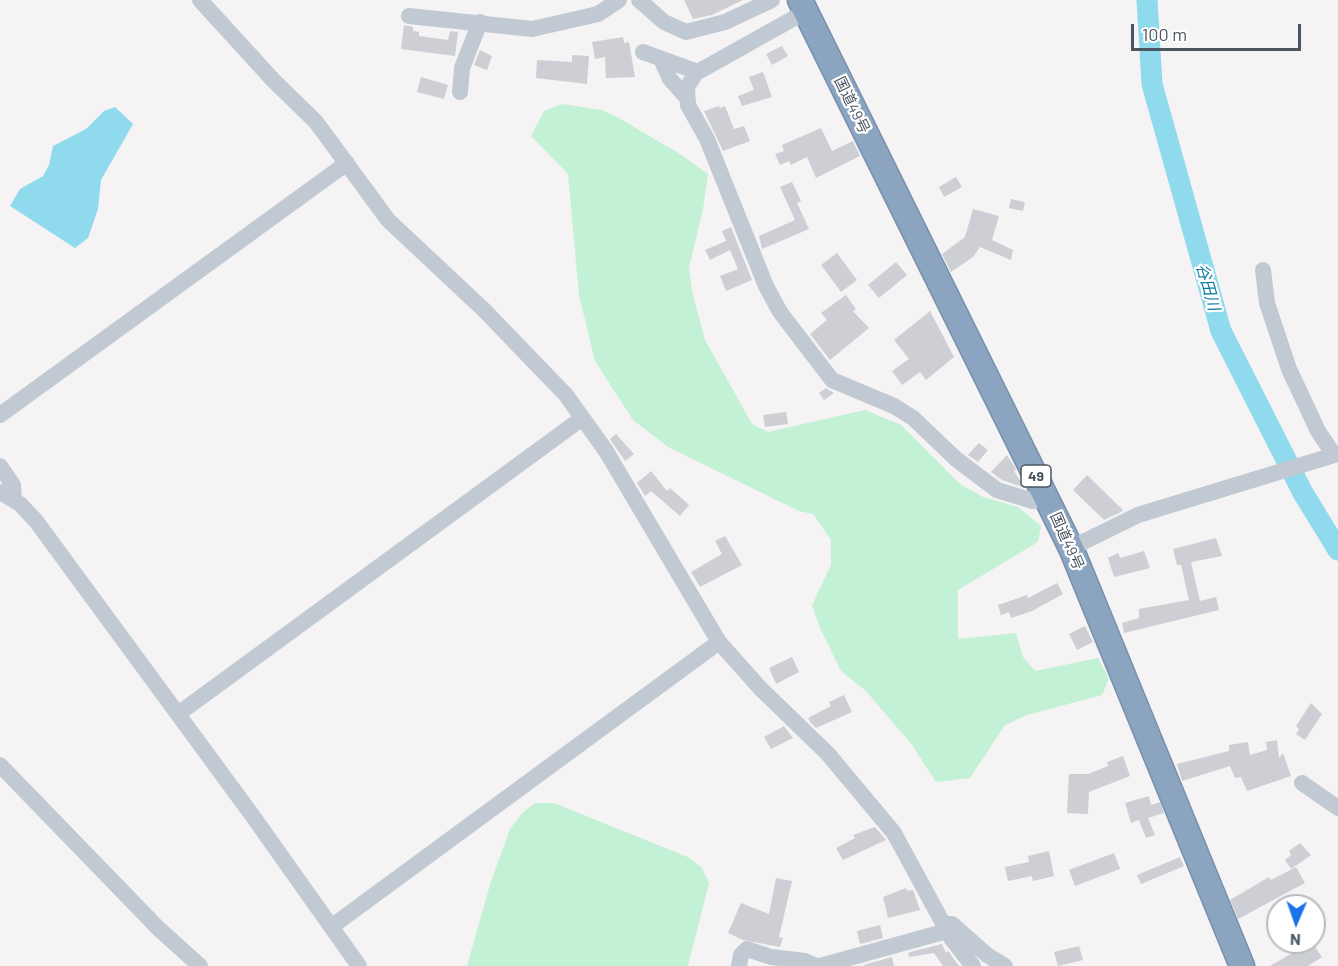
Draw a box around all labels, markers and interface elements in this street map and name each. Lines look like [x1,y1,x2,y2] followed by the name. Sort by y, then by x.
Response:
[1134,12,1304,50] scale bar
[1142,23,1187,45] text: 100 m
[831,74,873,136] street label: 国道49号
[1192,261,1224,313] water label: 谷田川
[1021,465,1051,487] road number: 49
[1046,509,1088,573] street label: 国道49号
[1266,894,1326,954] north arrow
[1290,931,1301,950] text: N

